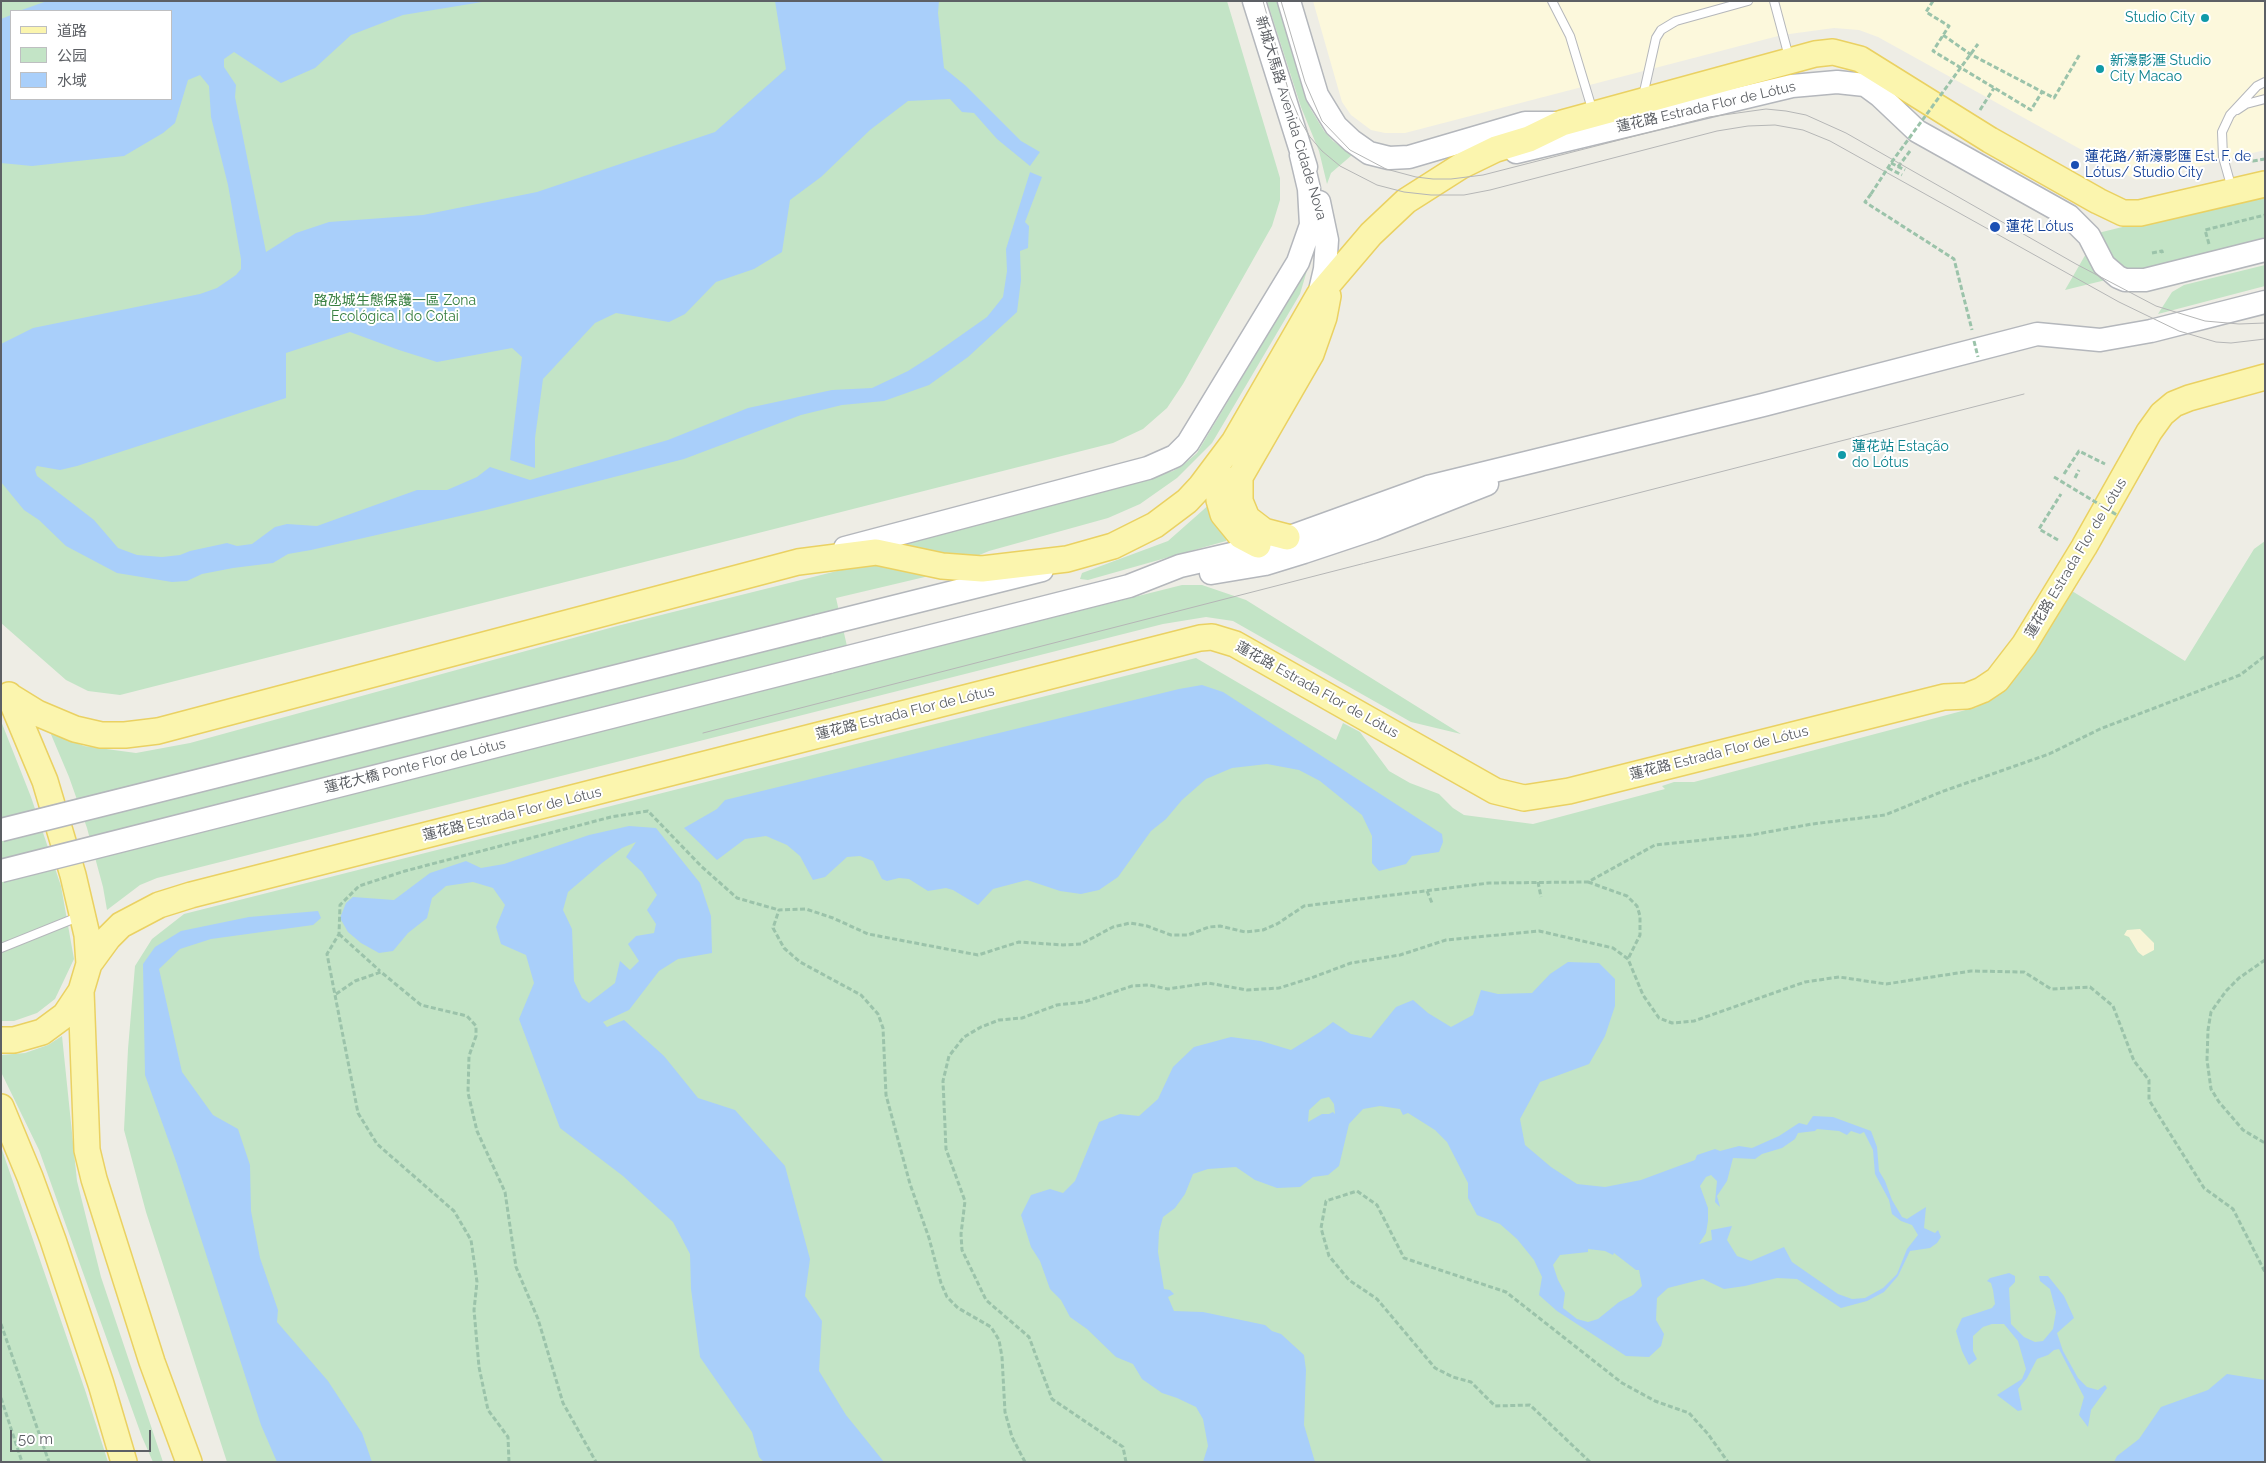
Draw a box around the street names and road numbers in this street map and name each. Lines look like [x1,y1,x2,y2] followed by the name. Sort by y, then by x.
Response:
[1252,14,1330,222] street label: 新城大馬路 Avenida Cidade Nova
[1615,78,1797,136] street label: 蓮花路 Estrada Flor de Lótus
[2022,475,2130,641] street label: 蓮花路 Estrada Flor de Lótus
[1233,638,1401,742] street label: 蓮花路 Estrada Flor de Lótus
[814,683,996,743] street label: 蓮花路 Estrada Flor de Lótus
[1628,723,1810,783] street label: 蓮花路 Estrada Flor de Lótus
[323,735,507,797] street label: 蓮花大橋 Ponte Flor de Lótus
[421,784,603,844] street label: 蓮花路 Estrada Flor de Lótus

